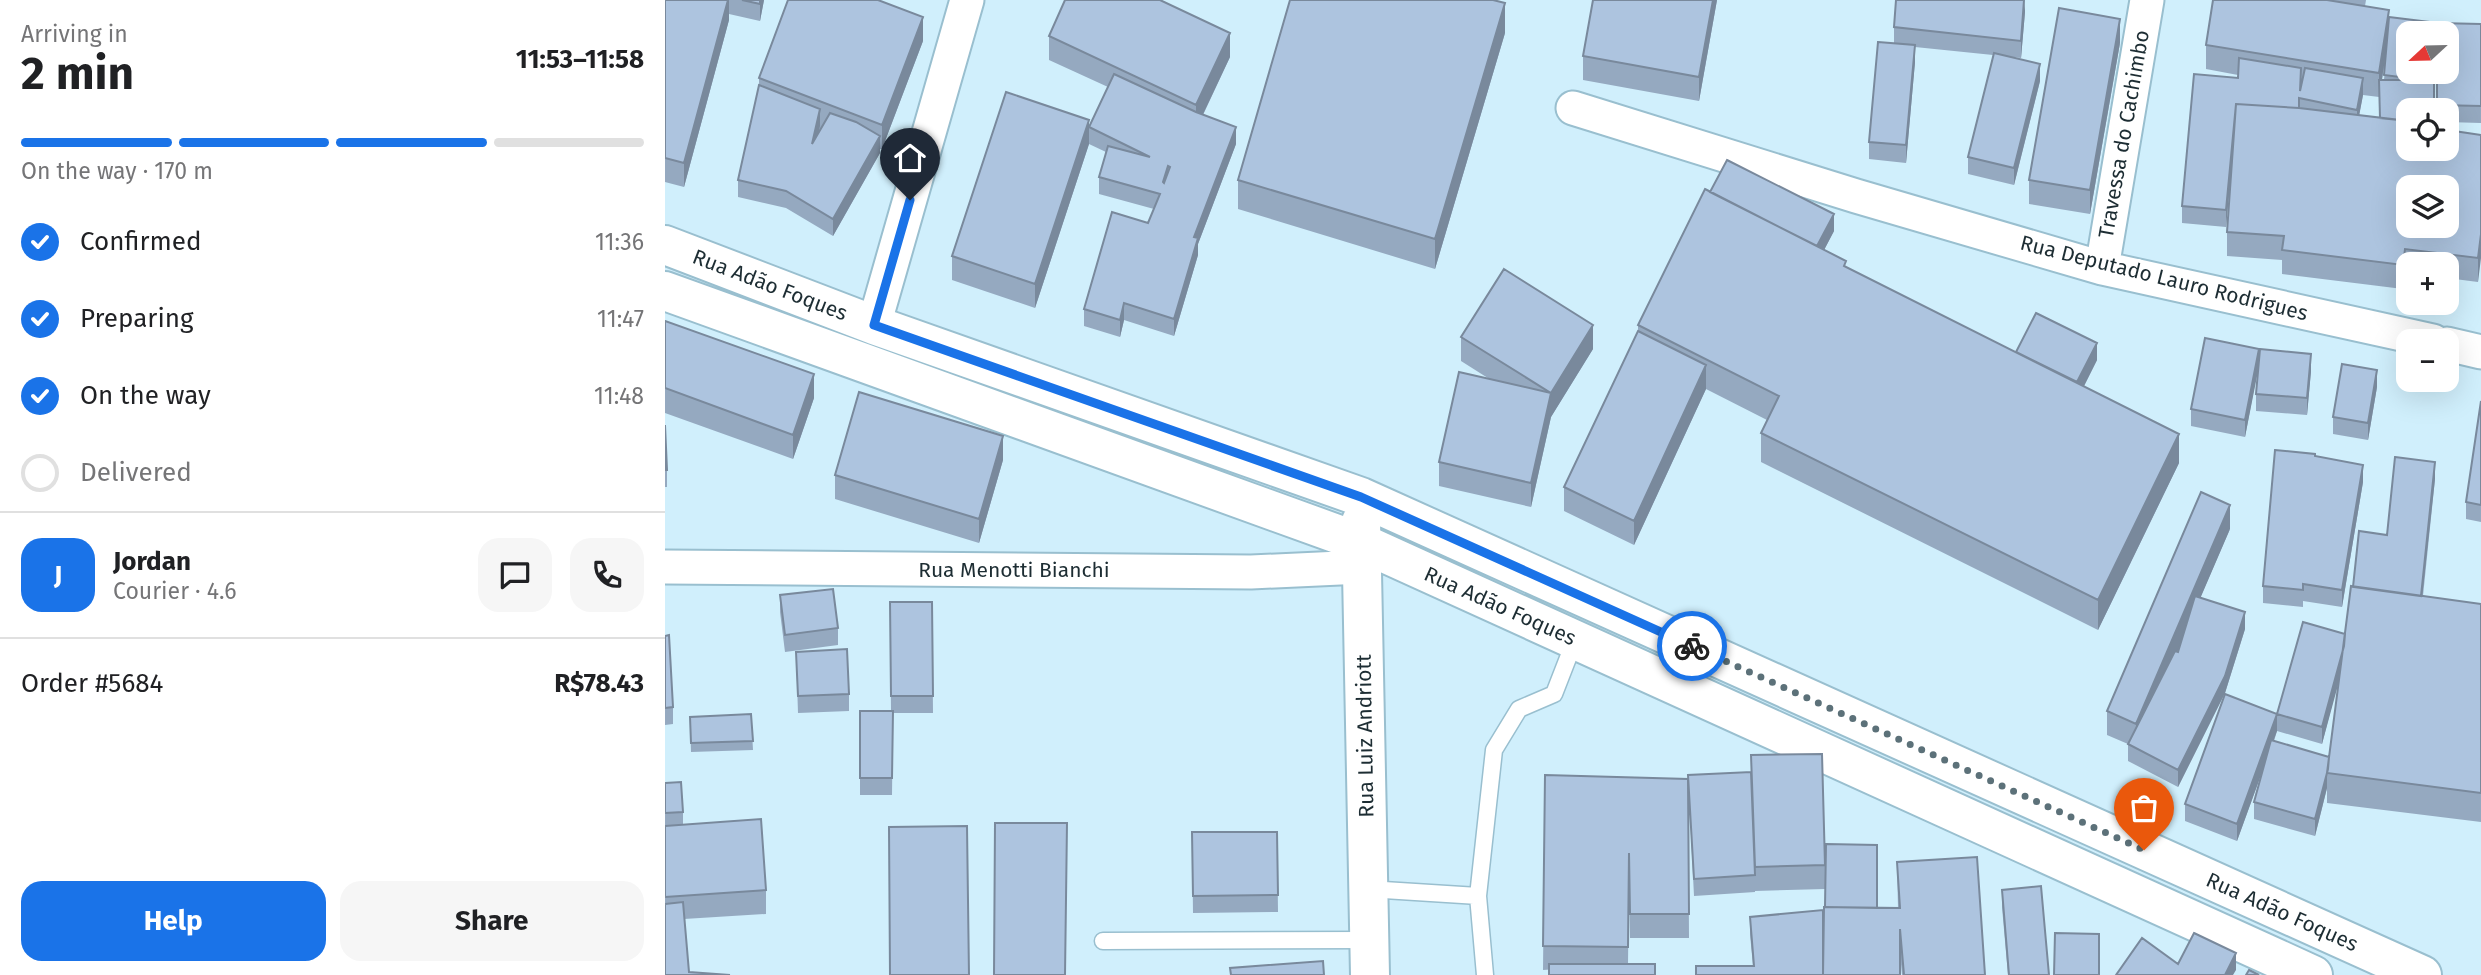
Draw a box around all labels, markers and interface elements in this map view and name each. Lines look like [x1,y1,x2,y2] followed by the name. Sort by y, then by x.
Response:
[21,20,128,48] text: Arriving in
[2396,21,2459,84] north arrow
[2396,21,2459,392] map controls
[2093,28,2155,240] street label: Travessa do Cachimbo
[516,44,644,75] text: 11:53–11:58
[21,46,134,101] text: 2 min
[2396,98,2459,161] button: locate
[880,128,940,200] pin
[891,139,929,177] icon: home
[21,157,213,185] text: On the way · 170 m
[2396,175,2459,238] button: layers
[21,223,59,261] icon: check
[80,226,201,257] text: Confirmed
[595,228,644,256] text: 11:36
[2018,230,2311,326] street label: Rua Deputado Lauro Rodrigues
[689,244,851,327] street label: Rua Adão Foques
[2396,252,2459,315] button: +
[21,300,59,338] icon: check
[80,303,193,334] text: Preparing
[597,305,644,333] text: 11:47
[2396,329,2459,392] button: −
[21,377,59,415] icon: check
[80,380,211,411] text: On the way
[594,382,644,410] text: 11:48
[80,457,192,488] text: Delivered
[478,538,552,612] button: chat
[570,538,644,612] button: phone
[113,546,191,577] text: Jordan
[918,557,1110,583] street label: Rua Menotti Bianchi
[54,560,62,591] text: J
[1420,561,1580,651] street label: Rua Adão Foques
[113,577,237,605] text: Courier · 4.6
[1657,611,1727,681] courier
[1673,627,1711,665] icon: bike
[1351,654,1379,818] street label: Rua Luiz Andriott
[21,668,163,699] text: Order #5684
[554,668,644,699] text: R$78.43
[2114,778,2174,850] pin
[2125,789,2163,827] icon: bag
[2202,867,2362,957] street label: Rua Adão Foques
[21,881,326,961] button: Help
[340,881,644,961] button: Share

